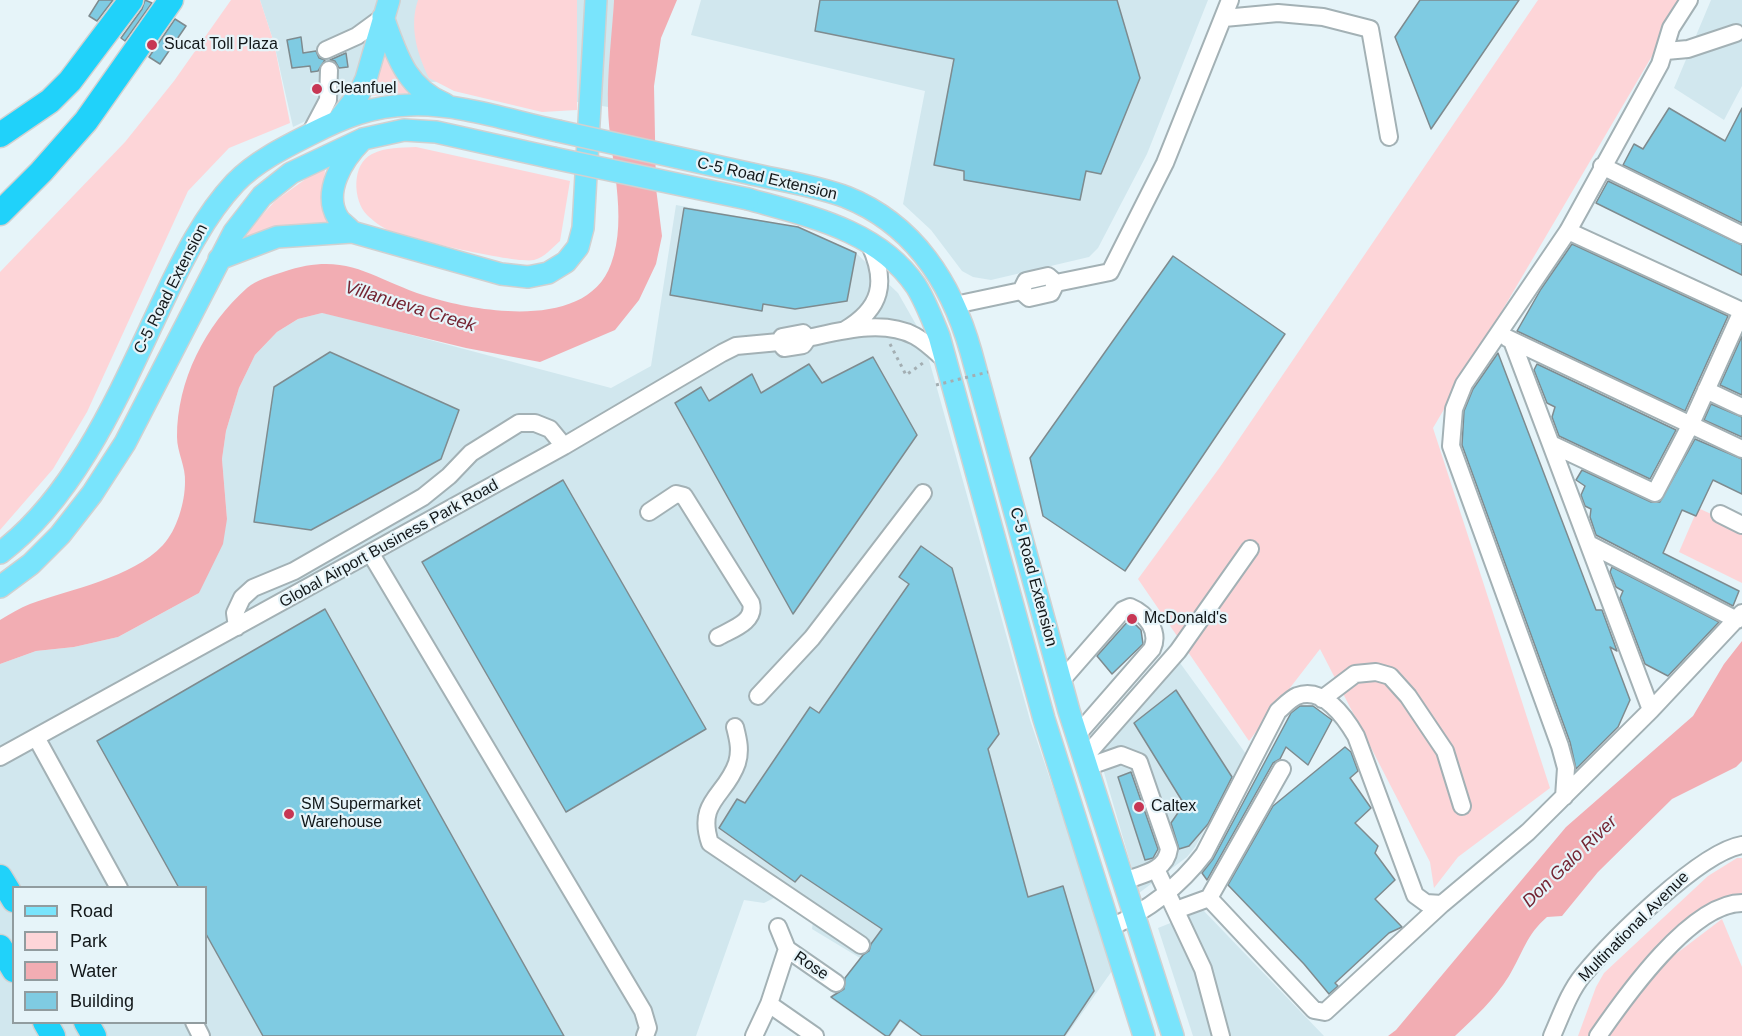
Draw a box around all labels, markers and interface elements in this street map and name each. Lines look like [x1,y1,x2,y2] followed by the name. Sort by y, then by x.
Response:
[164,35,278,55] place label: Sucat Toll Plaza
[145,38,159,52] marker: Sucat Toll Plaza
[329,79,397,99] place label: Cleanfuel
[310,82,324,96] marker: Cleanfuel
[695,154,839,204] street label: C-5 Road Extension
[130,221,212,357] street label: C-5 Road Extension
[342,277,478,337] water label: Villanueva Creek
[276,476,502,612] street label: Global Airport Business Park Road
[1005,505,1061,649] street label: C-5 Road Extension
[1144,609,1227,629] place label: McDonald's
[1125,612,1139,626] marker: McDonald's
[301,795,421,833] place label: SM Supermarket Warehouse
[1151,797,1196,817] place label: Caltex
[1132,800,1146,814] marker: Caltex
[282,807,296,821] marker: SM Supermarket Warehouse
[1518,811,1622,913] water label: Don Galo River
[1575,868,1693,986] street label: Multinational Avenue
[12,886,207,1024] legend
[70,901,113,921] text: Road
[70,931,107,951] text: Park
[790,948,832,984] street label: Rose
[70,961,117,981] text: Water
[70,991,134,1011] text: Building

